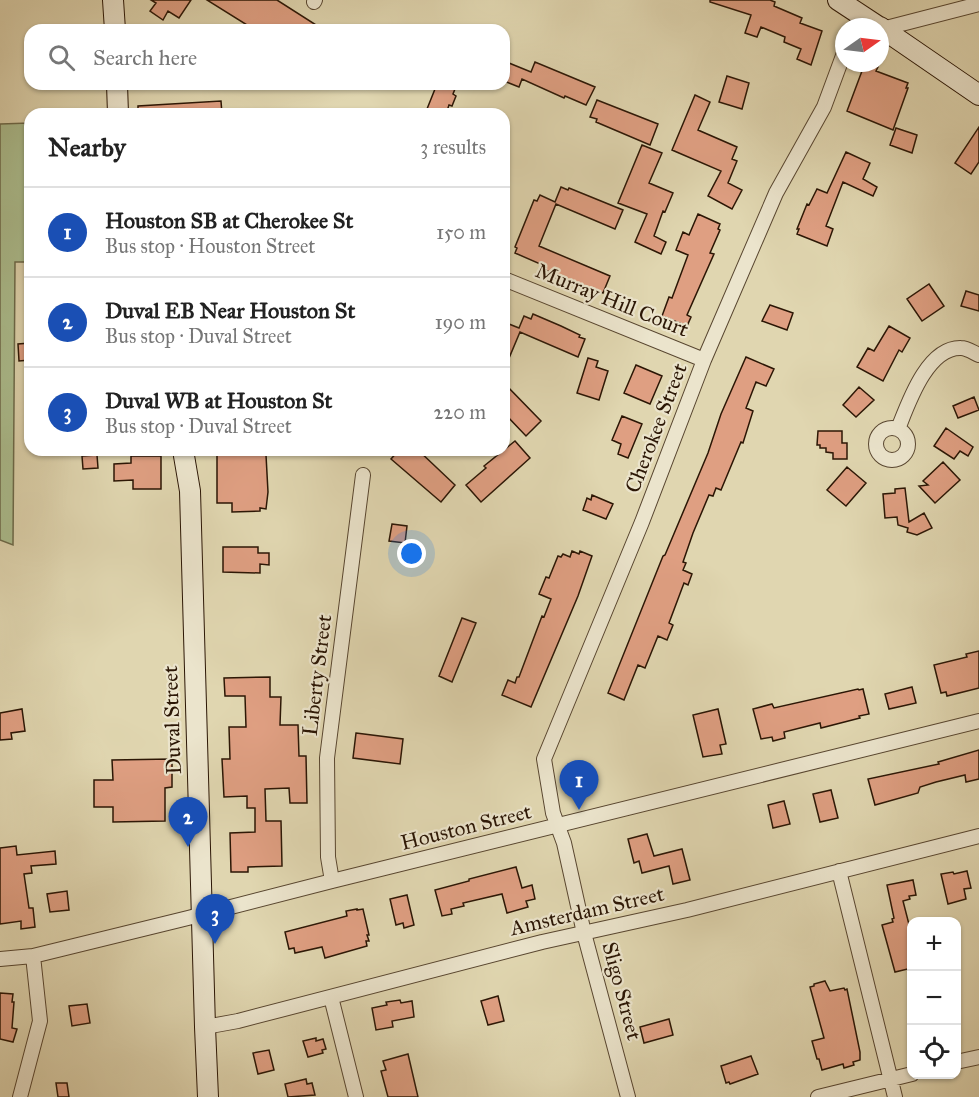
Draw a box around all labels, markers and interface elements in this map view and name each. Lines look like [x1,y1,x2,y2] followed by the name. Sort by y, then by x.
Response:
[835,18,889,72] north arrow
[24,24,510,90] search box
[45,41,78,74] icon: search
[93,44,197,71] text: Search here
[48,131,126,163] text: Nearby
[420,135,486,159] text: 3 results
[105,207,353,234] text: Houston SB at Cherokee St
[64,220,71,244] text: 1
[436,220,486,244] text: 150 m
[105,234,315,258] text: Bus stop · Houston Street
[532,257,693,343] street label: Murray Hill Court
[105,297,355,324] text: Duval EB Near Houston St
[63,310,72,334] text: 2
[435,310,486,334] text: 190 m
[105,324,292,348] text: Bus stop · Duval Street
[619,359,693,497] street label: Cherokee Street
[105,387,332,414] text: Duval WB at Houston St
[64,400,72,424] text: 3
[434,400,486,424] text: 220 m
[105,414,292,438] text: Bus stop · Duval Street
[397,539,426,568] your location
[297,612,337,737] street label: Liberty Street
[157,665,187,775] street label: Duval Street
[560,760,598,810] pin: 1
[168,798,207,847] pin: 2
[398,798,535,856] street label: Houston Street
[507,881,667,942] street label: Amsterdam Street
[196,894,234,944] pin: 3
[907,917,961,1079] map controls
[907,917,961,971] button: +
[596,939,648,1044] street label: Sligo Street
[907,971,961,1025] button: −
[907,1025,961,1079] button: locate

